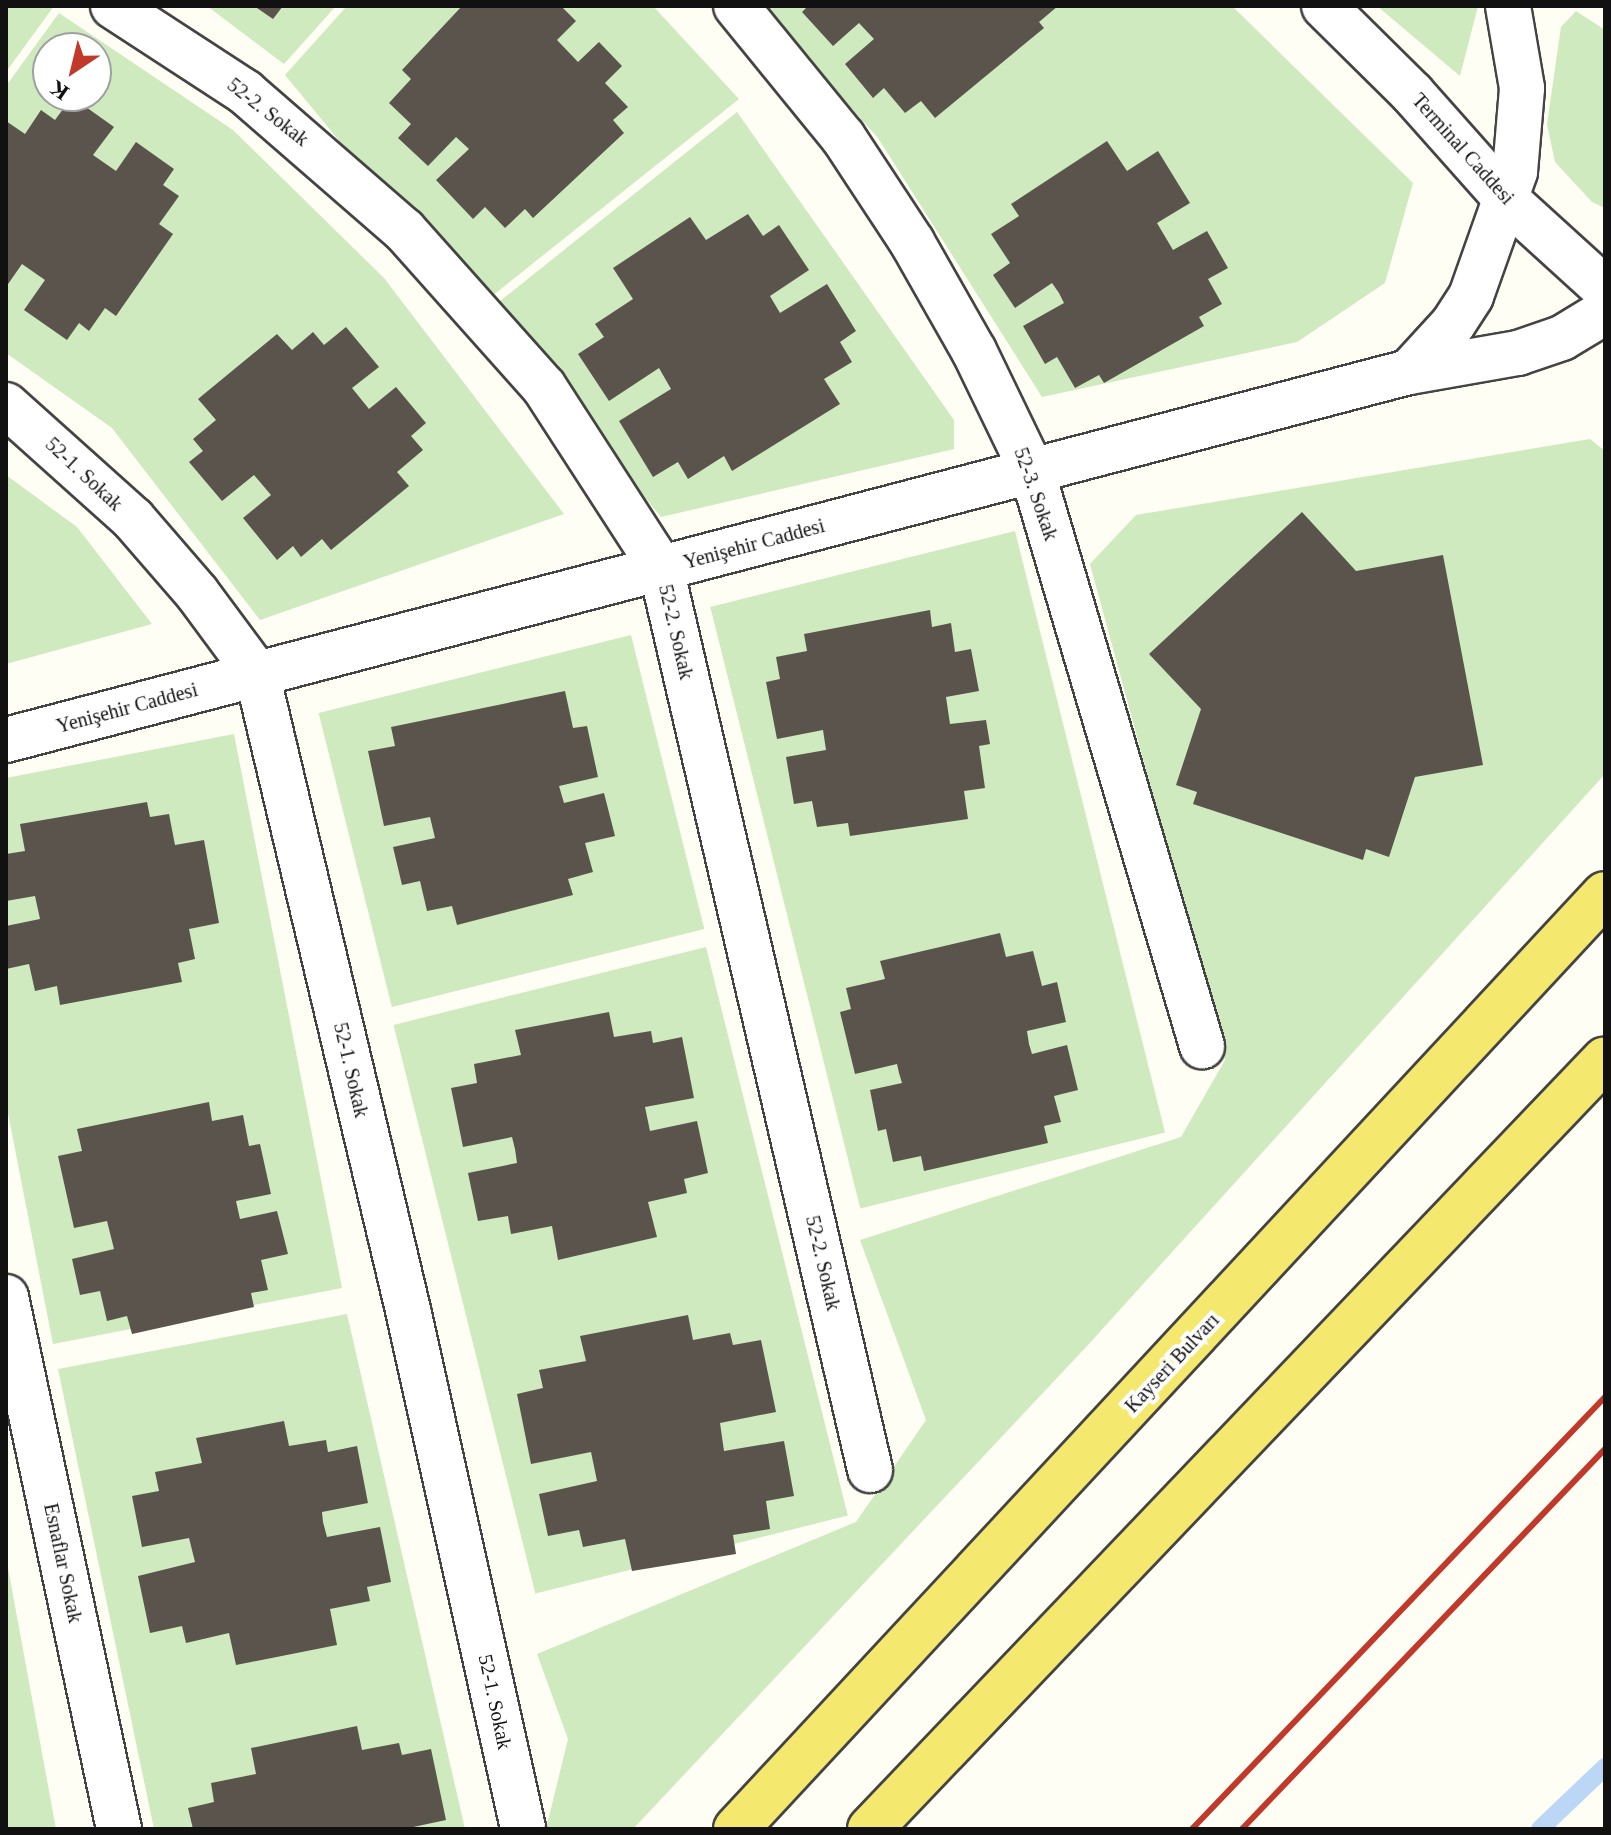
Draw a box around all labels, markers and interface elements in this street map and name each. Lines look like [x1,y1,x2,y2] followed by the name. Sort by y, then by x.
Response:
[32,32,112,112] north arrow
[223,73,313,151] street label: 52-2. Sokak
[45,75,73,106] text: K
[1407,88,1519,210] street label: Terminal Caddesi
[40,432,128,516] street label: 52-1. Sokak
[1009,444,1063,544] street label: 52-3. Sokak
[681,514,827,574] street label: Yenişehir Caddesi
[653,582,699,682] street label: 52-2. Sokak
[54,678,200,738] street label: Yenişehir Caddesi
[328,1020,374,1120] street label: 52-1. Sokak
[800,1213,846,1313] street label: 52-2. Sokak
[1120,1308,1224,1418] street label: Kayseri Bulvarı
[39,1501,87,1625] street label: Esnaflar Sokak
[473,1652,517,1752] street label: 52-1. Sokak

